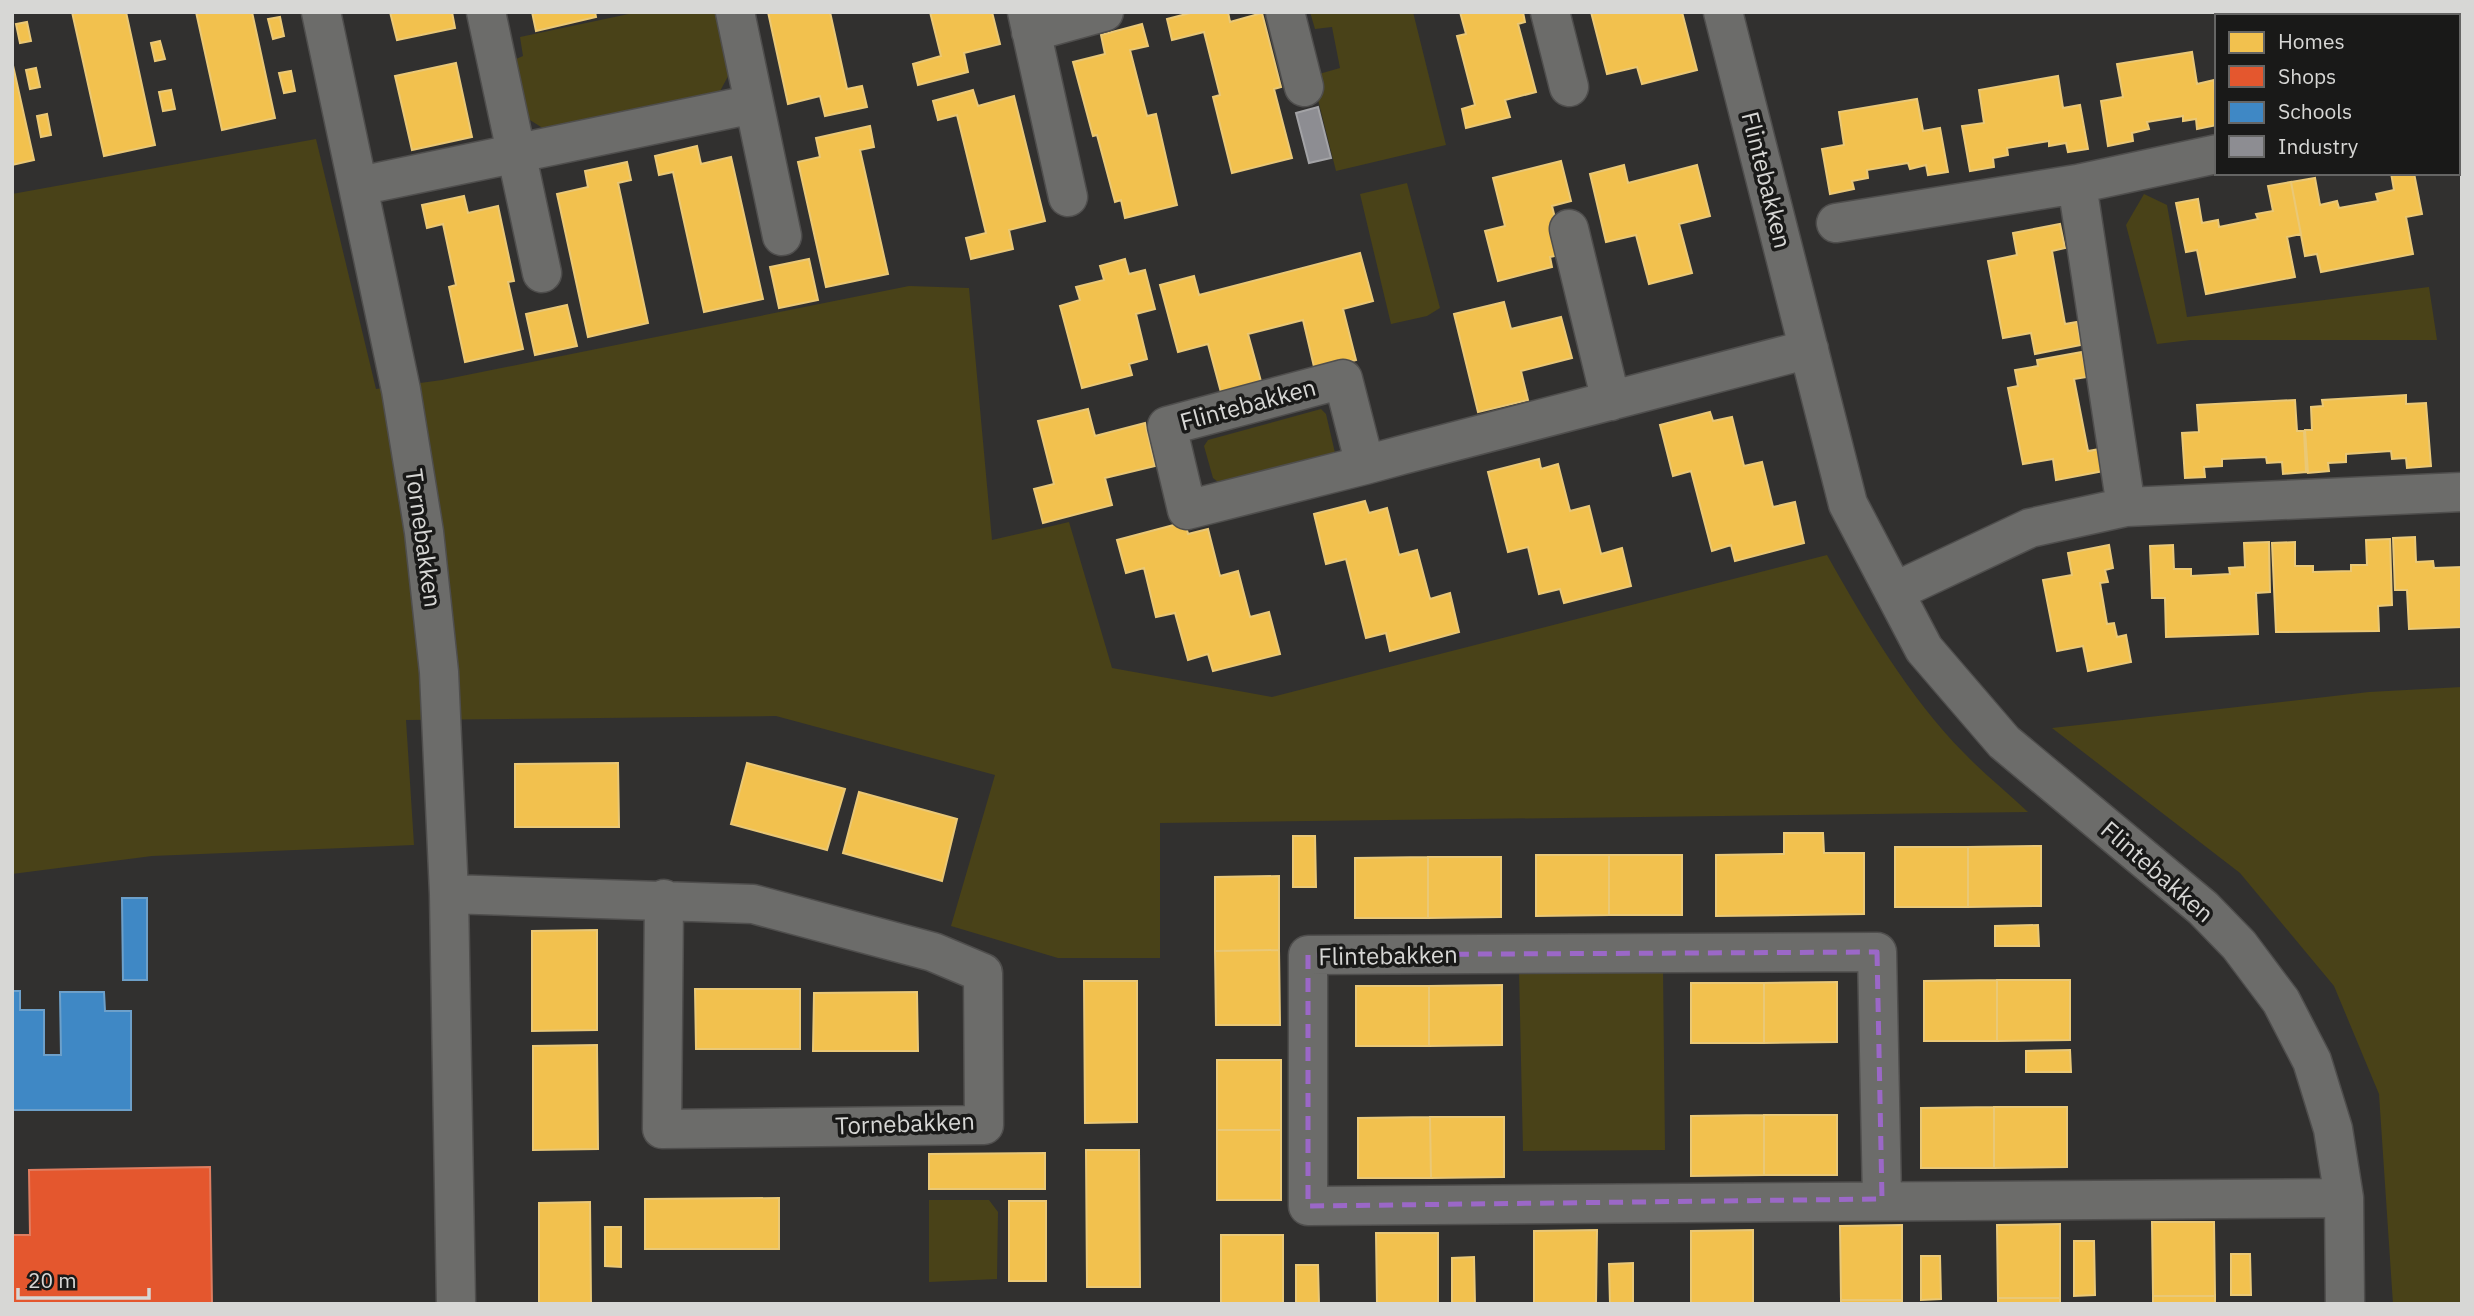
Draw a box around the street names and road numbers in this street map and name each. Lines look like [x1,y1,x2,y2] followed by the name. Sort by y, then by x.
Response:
[1735,108,1799,251] street label: Flintebakken
[1176,371,1319,438] street label: Flintebakken
[398,466,450,609] street label: Tornebakken
[2095,813,2221,929] street label: Flintebakken
[1318,938,1458,972] street label: Flintebakken
[835,1105,975,1141] street label: Tornebakken

